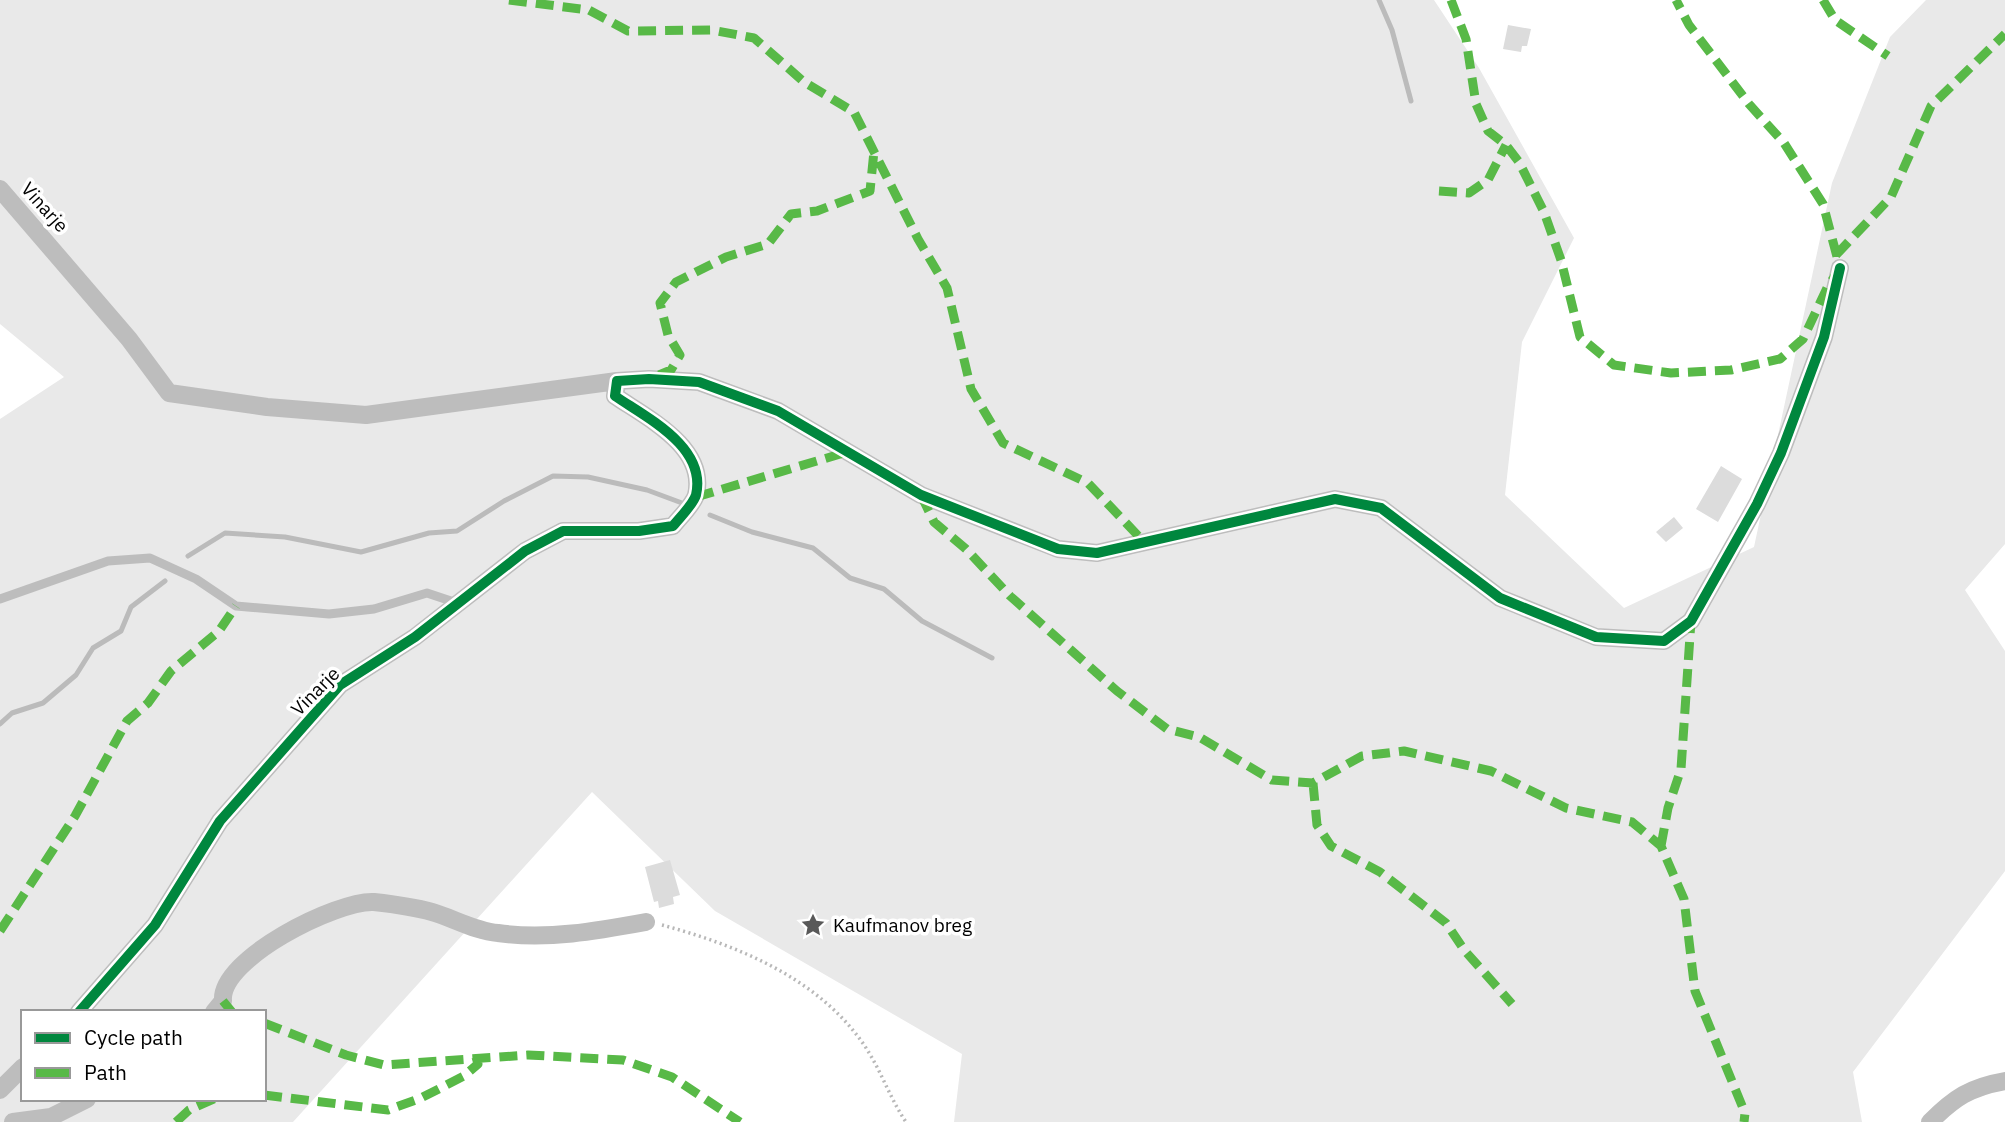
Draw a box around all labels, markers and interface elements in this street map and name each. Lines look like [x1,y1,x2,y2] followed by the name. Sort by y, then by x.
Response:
[16,177,74,237] street label: Vinarje
[286,662,344,720] street label: Vinarje
[799,911,827,939] place icon: Kaufmanov breg
[833,913,972,937] place label: Kaufmanov breg
[21,1010,266,1101] legend
[84,1023,183,1051] text: Cycle path
[84,1058,127,1086] text: Path

